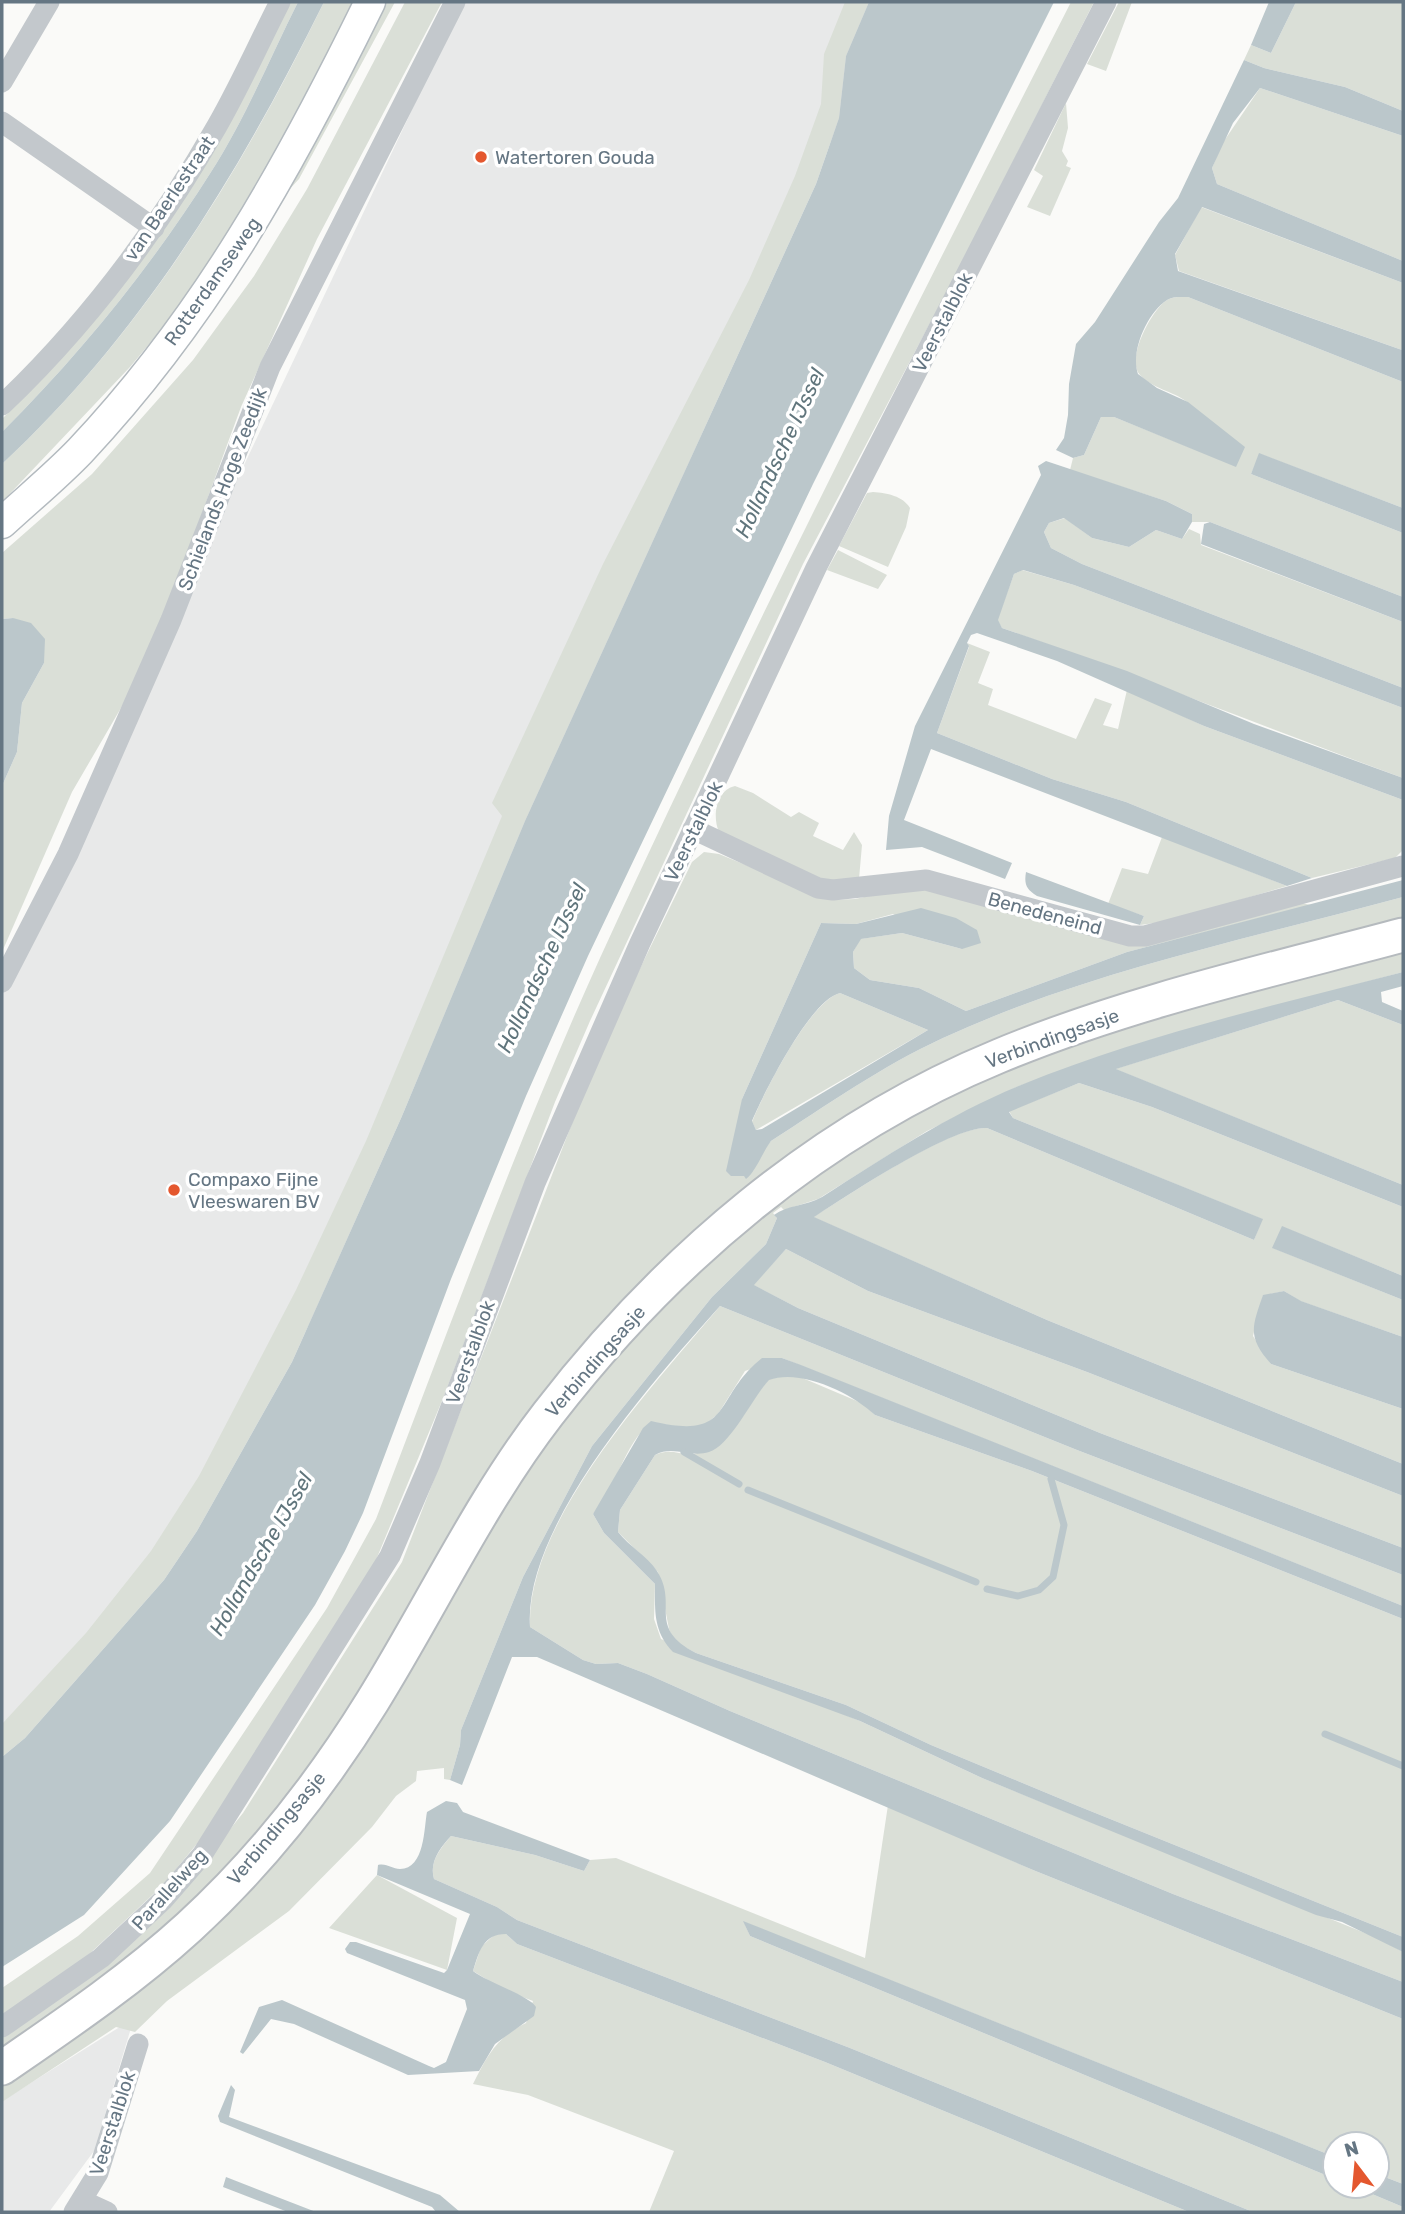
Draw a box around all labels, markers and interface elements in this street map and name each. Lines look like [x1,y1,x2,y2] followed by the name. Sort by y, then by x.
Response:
[119,131,220,265] street label: van Baerlestraat
[495,146,655,169] place label: Watertoren Gouda
[473,149,489,165] marker: Watertoren Gouda
[160,213,265,350] street label: Rotterdamseweg
[907,268,977,376] street label: Veerstalblok
[729,363,830,541] water label: Hollandsche IJssel
[173,384,272,594] street label: Schielands Hoge Zeedijk
[659,777,728,885] street label: Veerstalblok
[491,878,592,1056] water label: Hollandsche IJssel
[985,887,1104,940] street label: Benedeneind
[982,1004,1122,1073] street label: Verbindingsasje
[188,1168,320,1213] place label: Compaxo Fijne Vleeswaren BV
[166,1182,182,1198] marker: Compaxo Fijne Vleeswaren BV
[441,1297,500,1407] street label: Veerstalblok
[540,1301,650,1422] street label: Verbindingsasje
[204,1467,318,1640] water label: Hollandsche IJssel
[222,1767,330,1890] street label: Verbindingsasje
[127,1844,212,1935] street label: Parallelweg
[85,2068,140,2178] street label: Veerstalblok
[1321,2130,1391,2200] north arrow
[1342,2136,1361,2162] text: N

